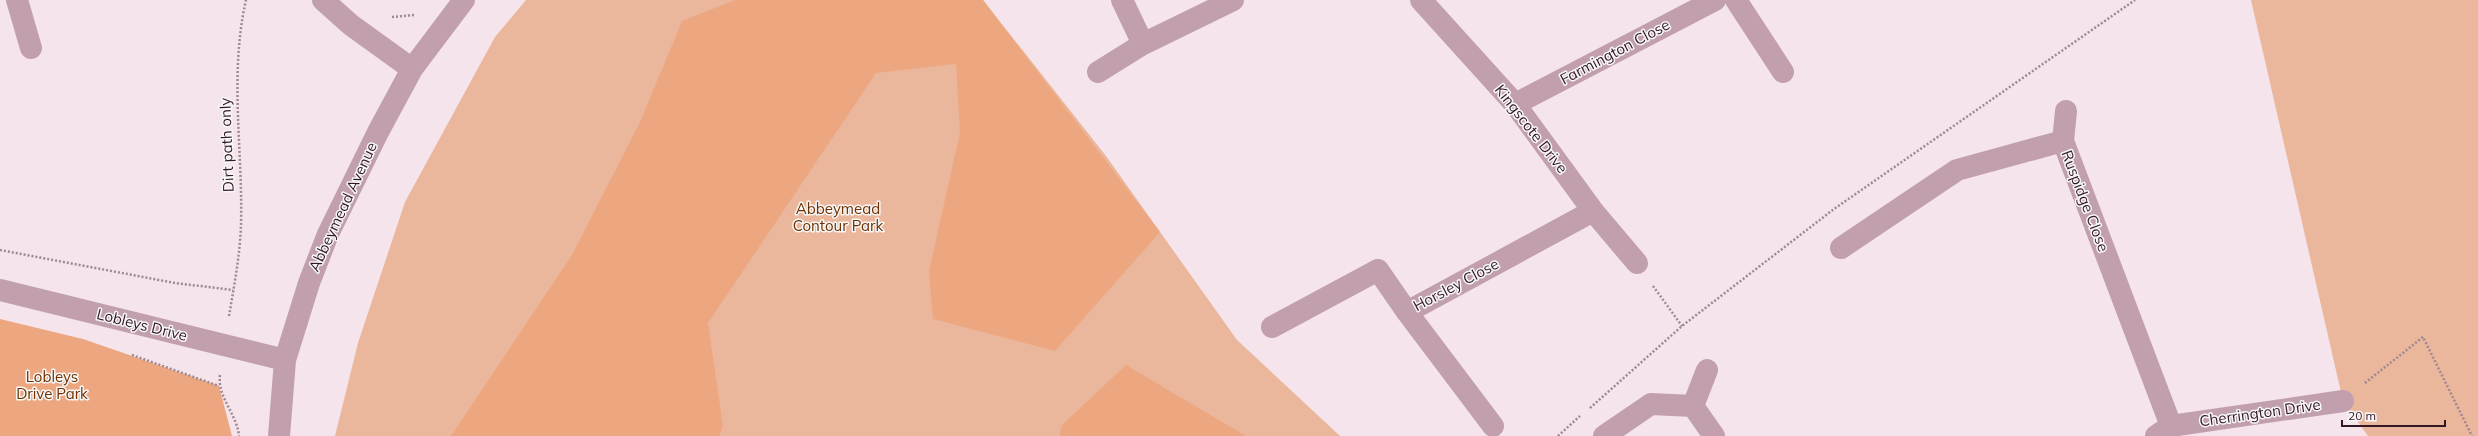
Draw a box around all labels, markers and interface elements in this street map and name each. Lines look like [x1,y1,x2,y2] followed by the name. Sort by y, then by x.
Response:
[1557,15,1673,88] street label: Farmington Close
[1491,80,1572,177] street label: Kingscote Drive
[215,97,238,193] street label: Dirt path only
[304,139,381,275] street label: Abbeymead Avenue
[2057,147,2114,254] street label: Ruspidge Close
[793,199,883,235] park label: Abbeymead Contour Park
[1410,254,1502,315] street label: Horsley Close
[95,304,189,345] street label: Lobleys Drive
[16,367,88,403] park label: Lobleys Drive Park
[2198,395,2322,430] street label: Cherrington Drive
[2342,402,2445,428] scale bar
[2348,408,2376,423] text: 20 m

